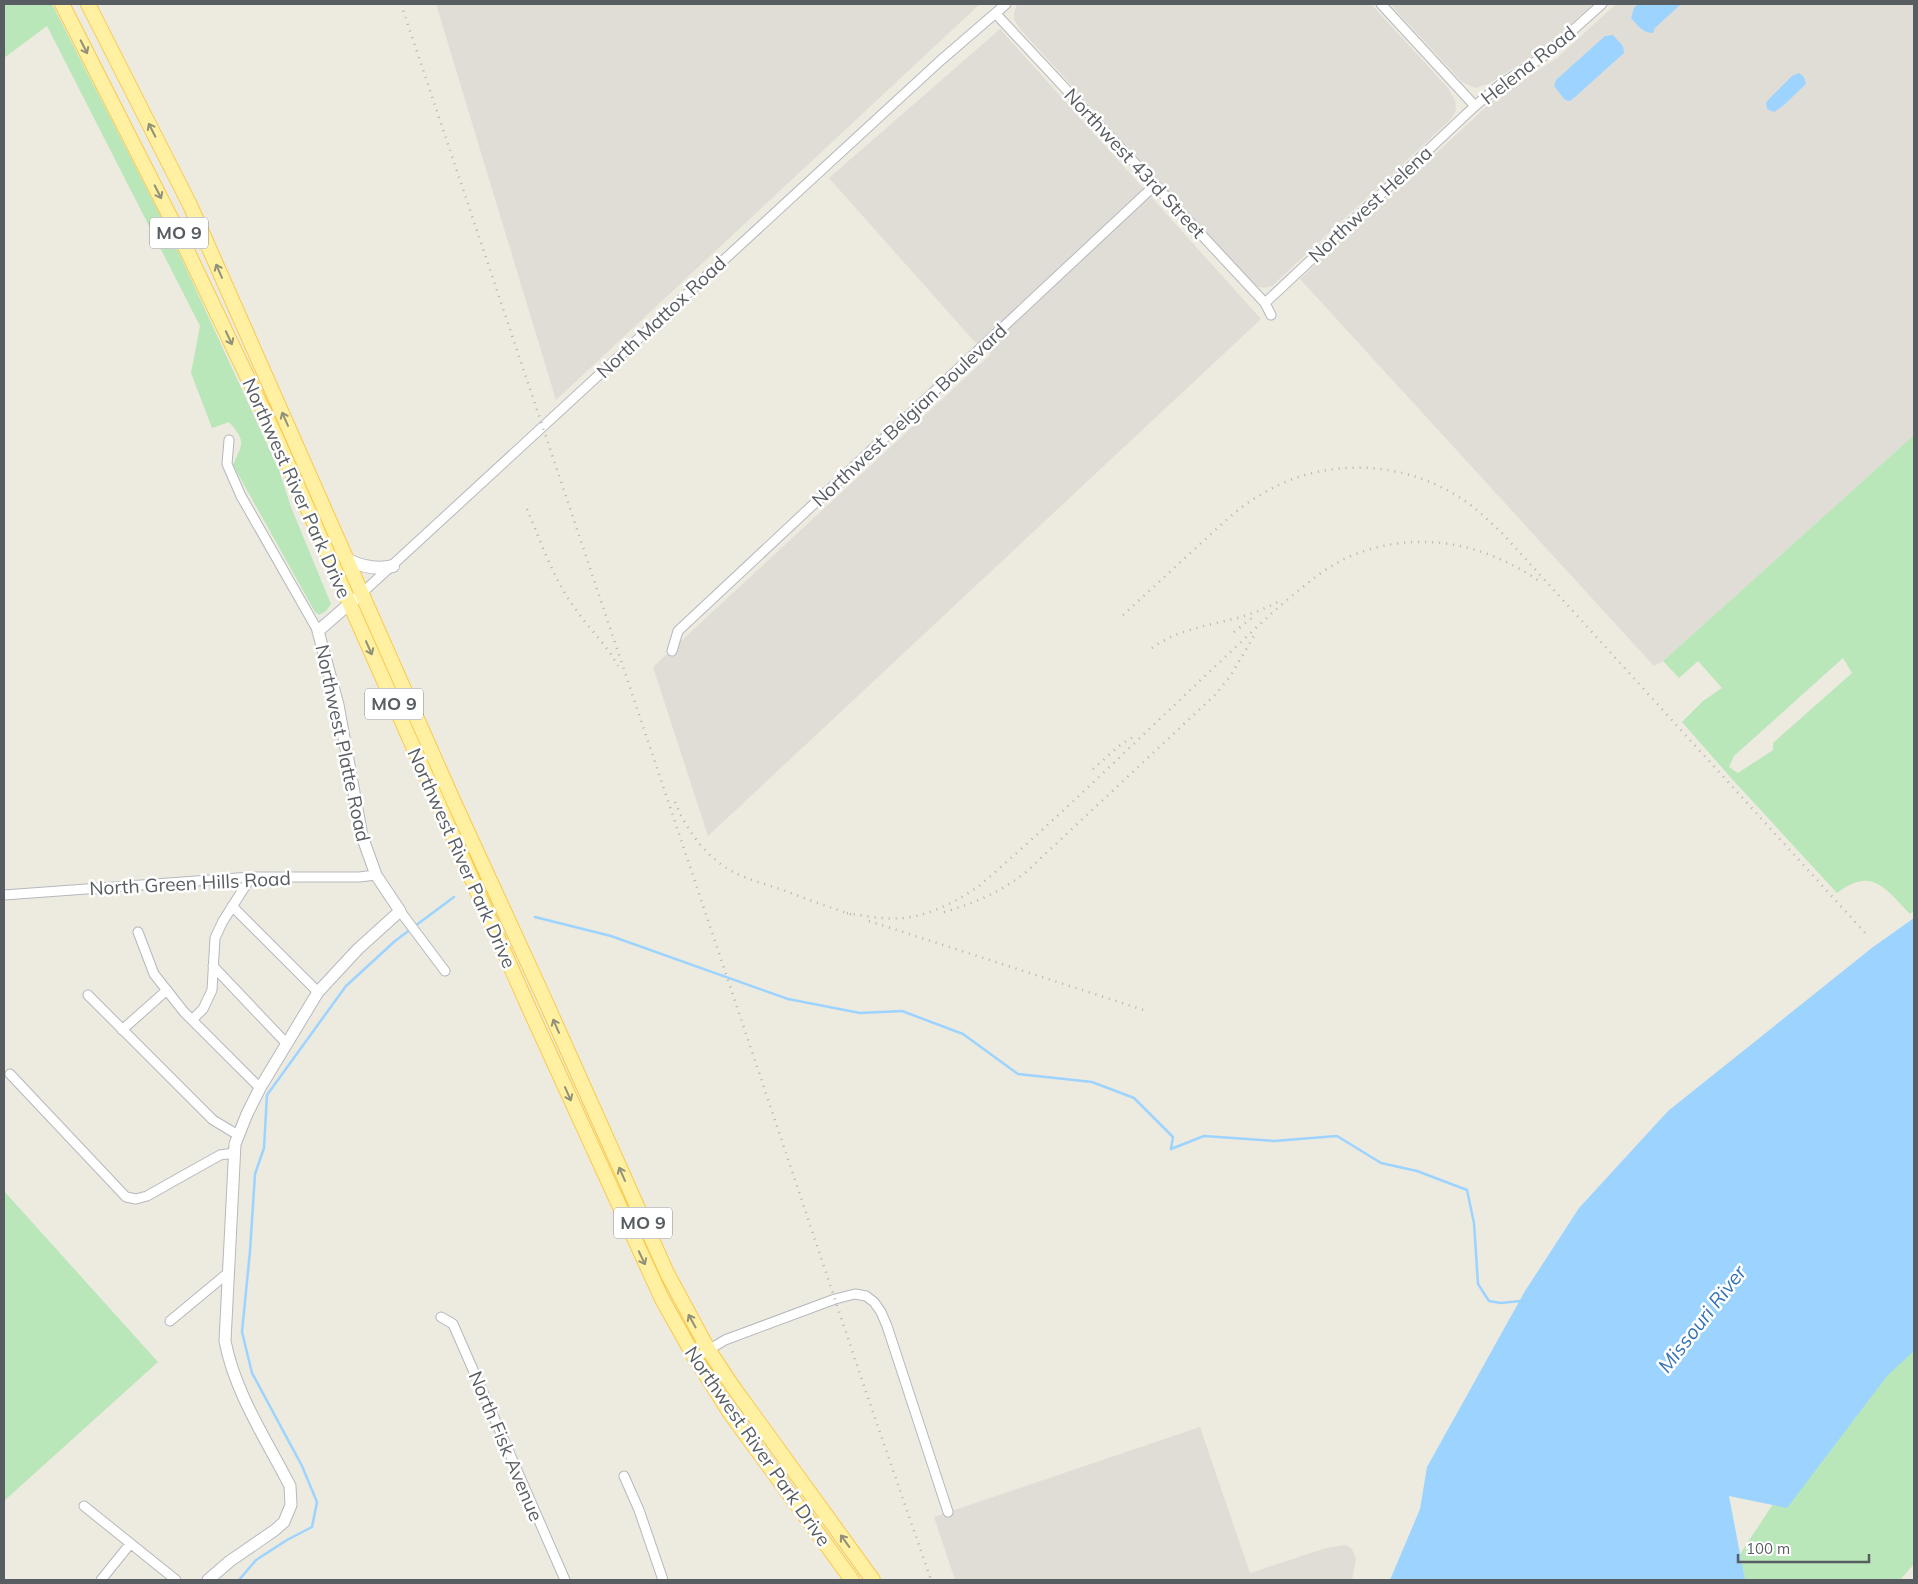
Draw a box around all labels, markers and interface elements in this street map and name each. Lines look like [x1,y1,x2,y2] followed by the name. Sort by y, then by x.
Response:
[1476,21,1580,109] street label: Helena Road
[80,39,89,54] one-way arrow
[1059,83,1211,243] street label: Northwest 43rd Street
[147,123,156,138] one-way arrow
[1303,141,1437,267] street label: Northwest Helena
[154,184,163,199] one-way arrow
[150,218,208,248] road number: MO 9
[591,251,731,383] street label: North Mattox Road
[214,264,224,279] one-way arrow
[806,318,1012,512] street label: Northwest Belgian Boulevard
[225,330,234,345] one-way arrow
[238,374,356,602] street label: Northwest River Park Drive
[280,412,290,427] one-way arrow
[365,640,375,655] one-way arrow
[310,642,376,844] street label: Northwest Platte Road
[365,689,423,720] road number: MO 9
[403,744,521,972] street label: Northwest River Park Drive
[89,866,291,900] street label: North Green Hills Road
[551,1019,561,1034] one-way arrow
[563,1086,573,1101] one-way arrow
[616,1167,625,1182] one-way arrow
[614,1208,672,1238] road number: MO 9
[638,1250,647,1265] one-way arrow
[1652,1260,1752,1377] water label: Missouri River
[687,1314,697,1328] one-way arrow
[680,1341,836,1551] street label: Northwest River Park Drive
[464,1367,548,1525] street label: North Fisk Avenue
[1738,1532,1869,1564] scale bar
[839,1534,850,1548] one-way arrow
[1746,1539,1790,1558] text: 100 m

